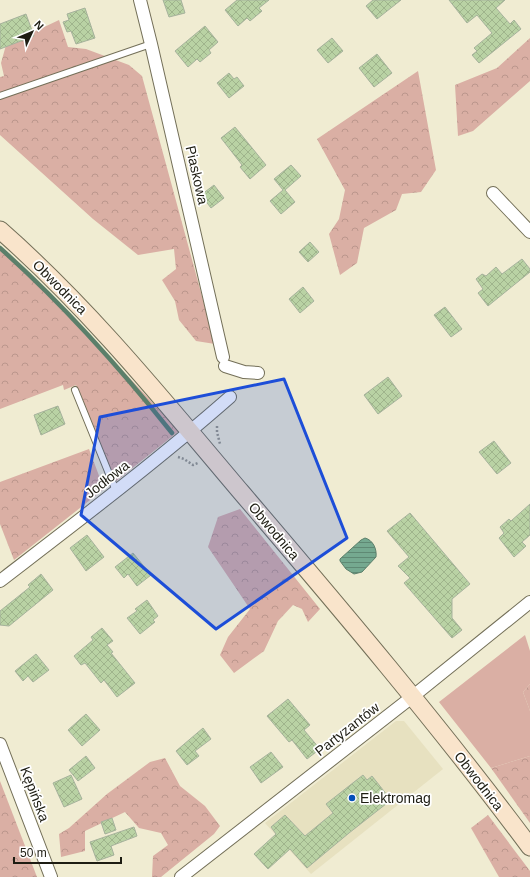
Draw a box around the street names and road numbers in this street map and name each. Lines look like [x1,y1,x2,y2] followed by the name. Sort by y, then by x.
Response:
[182,144,212,206] street label: Piaskowa
[30,257,91,318] street label: Obwodnica
[82,457,132,501] street label: Jodłowa
[245,499,303,563] street label: Obwodnica
[312,698,383,759] street label: Partyzantów
[451,748,507,814] street label: Obwodnica
[17,764,53,824] street label: Kępińska

